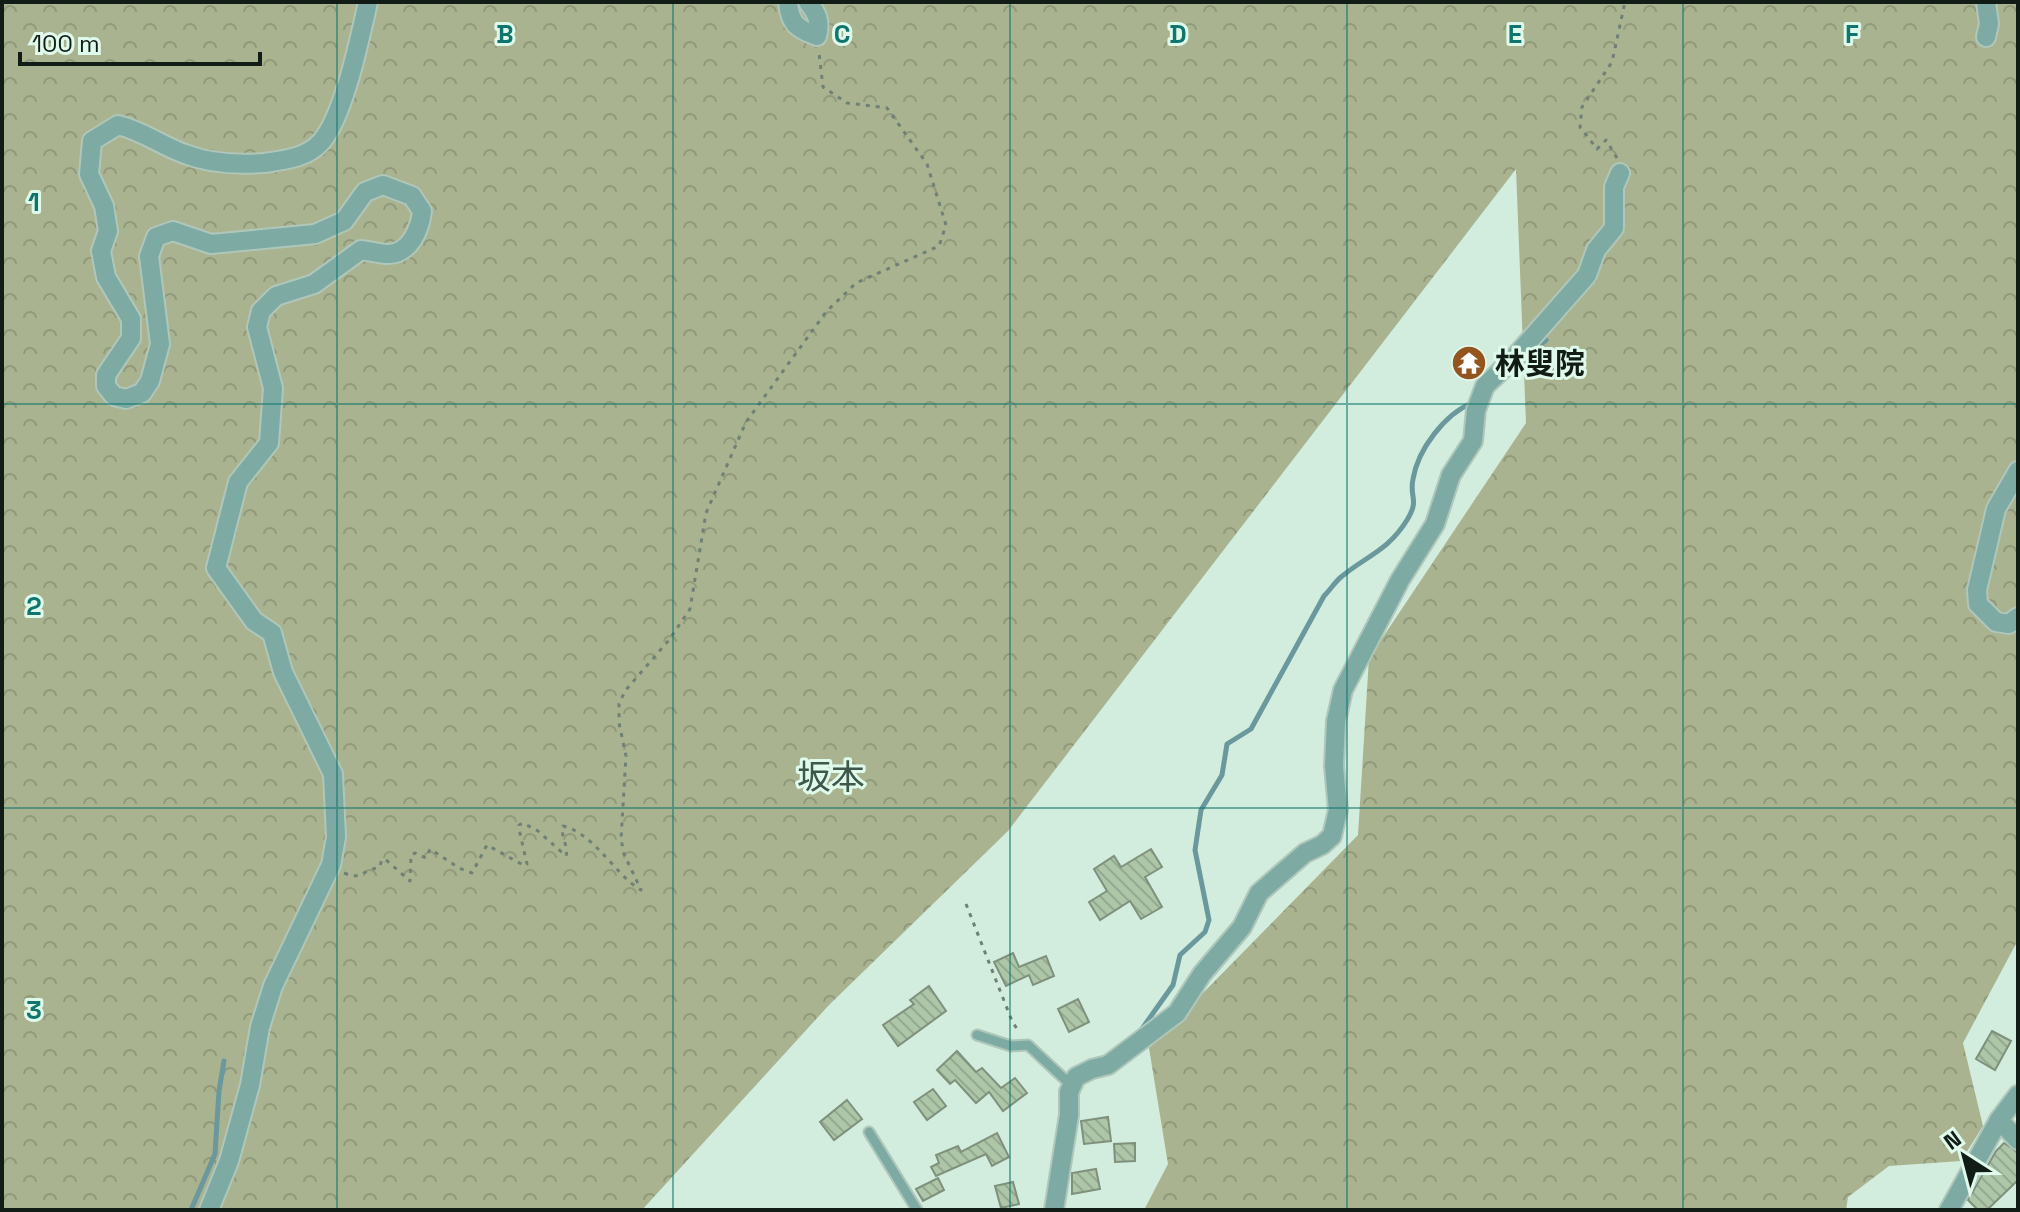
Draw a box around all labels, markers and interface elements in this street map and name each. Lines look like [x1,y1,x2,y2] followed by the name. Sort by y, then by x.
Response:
[20,16,260,66] scale bar
[496,17,514,51] text: B
[834,17,850,51] text: C
[1169,17,1187,51] text: D
[1508,17,1522,51] text: E
[1845,17,1859,51] text: F
[32,28,100,59] text: 100 m
[28,185,40,219] text: 1
[1450,344,1488,382] temple icon: 林叟院
[1495,344,1585,383] place label: 林叟院
[26,589,42,623] text: 2
[797,756,865,799] district label: 坂本
[26,993,42,1027] text: 3
[1924,1116,2004,1196] north arrow
[1938,1124,1966,1155] text: N

